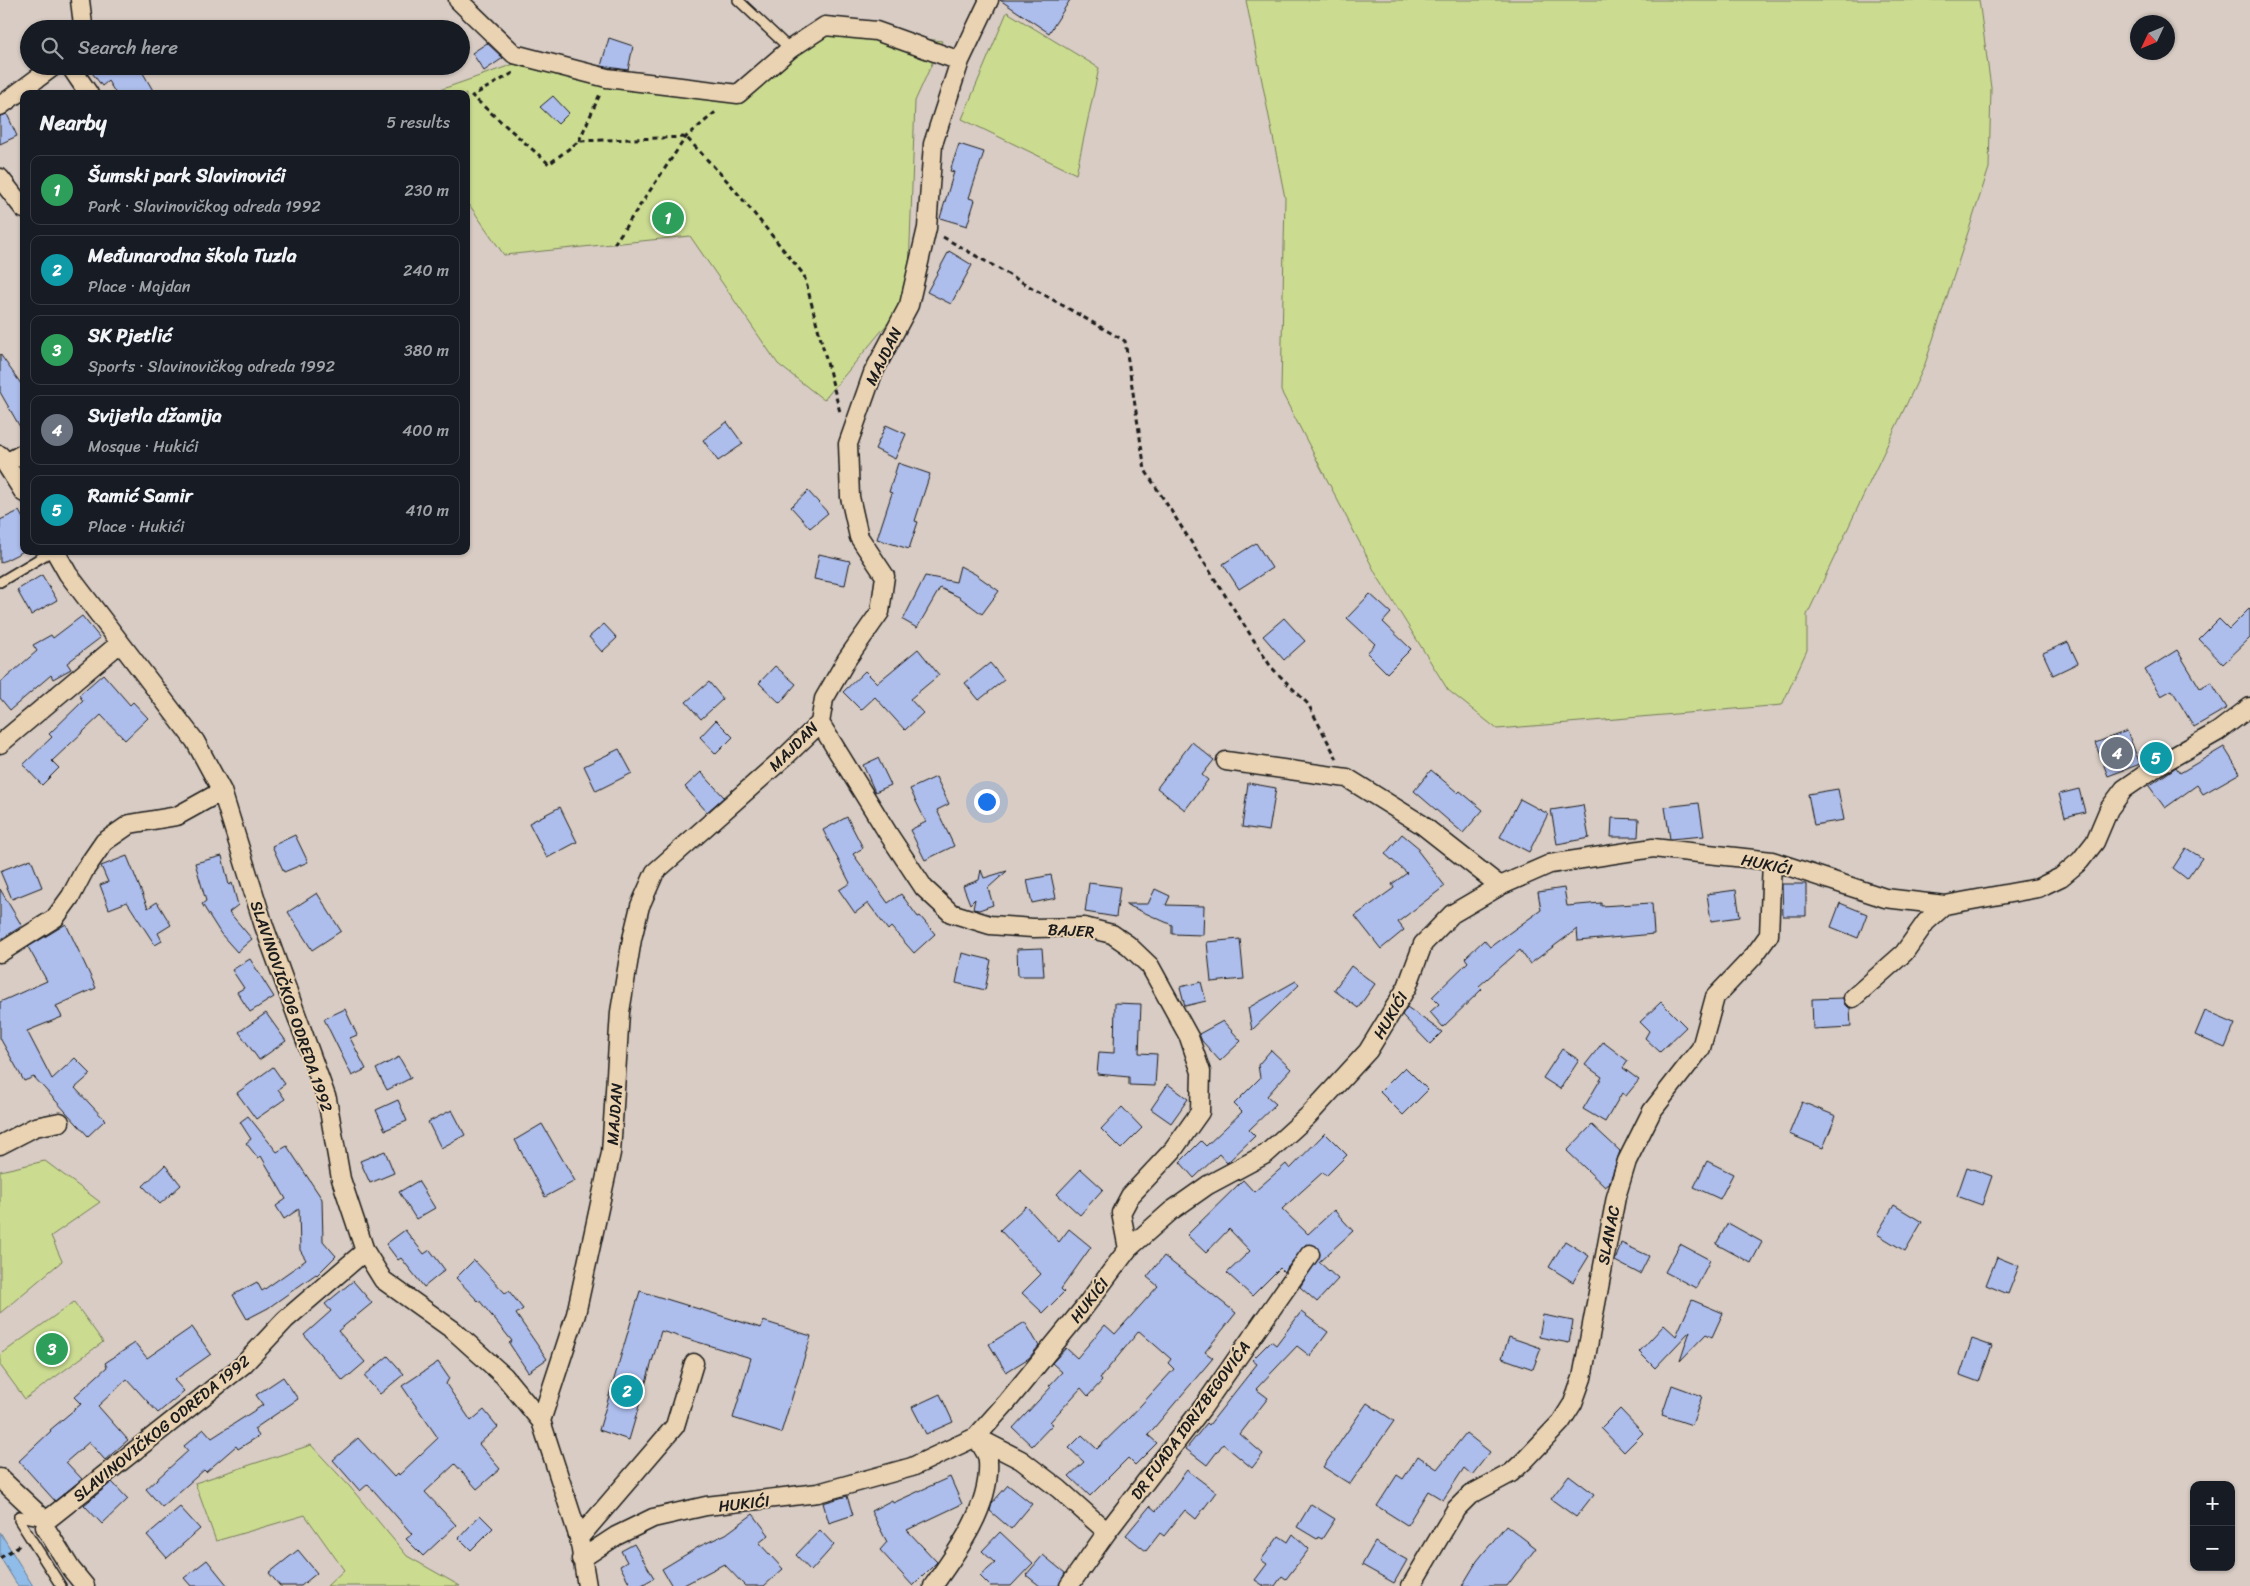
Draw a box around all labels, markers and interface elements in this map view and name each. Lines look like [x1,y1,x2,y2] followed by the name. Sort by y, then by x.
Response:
[2130,15,2175,60] north arrow
[20,20,470,75] search box
[78,31,178,64] text: Search here
[38,34,66,62] icon: search
[40,104,106,142] text: Nearby
[386,108,450,137] text: 5 results
[88,159,286,192] text: Šumski park Slavinovići
[54,176,60,205] text: 1
[404,176,449,205] text: 230 m
[88,192,321,221] text: Park · Slavinovičkog odreda 1992
[652,199,684,237] pin: 1
[88,239,297,272] text: Međunarodna škola Tuzla
[52,256,62,285] text: 2
[403,256,449,285] text: 240 m
[88,272,191,301] text: Place · Majdan
[88,319,172,352] text: SK Pjetlić
[857,322,910,390] street label: MAJDAN
[53,336,61,365] text: 3
[404,336,449,365] text: 380 m
[88,352,335,381] text: Sports · Slavinovičkog odreda 1992
[88,399,222,432] text: Svijetla džamija
[52,416,62,445] text: 4
[402,416,449,445] text: 400 m
[88,432,198,461] text: Mosque · Hukići
[88,479,192,512] text: Ramić Samir
[52,496,62,525] text: 5
[406,496,449,525] text: 410 m
[88,512,184,541] text: Place · Hukići
[761,714,826,779] street label: MAJDAN
[2101,734,2133,772] pin: 4
[2140,739,2172,777] pin: 5
[974,789,1000,815] your location
[1739,845,1795,884] street label: HUKIĆI
[242,896,341,1116] street label: SLAVINOVIČKOG ODREDA 1992
[1047,915,1095,946] street label: BAJER
[1365,986,1416,1045] street label: HUKIĆI
[598,1082,631,1146] street label: MAJDAN
[1589,1203,1628,1267] street label: SLANAC
[1062,1271,1117,1330] street label: HUKIĆI
[36,1330,68,1368] pin: 3
[1123,1335,1258,1506] street label: DR FUADA IDRIZBEGOVIĆA
[66,1347,257,1510] street label: SLAVINOVIČKOG ODREDA 1992
[611,1372,643,1410] pin: 2
[2190,1481,2235,1571] map controls
[2190,1481,2235,1526] button: +
[717,1486,771,1521] street label: HUKIĆI
[2190,1526,2235,1571] button: −

